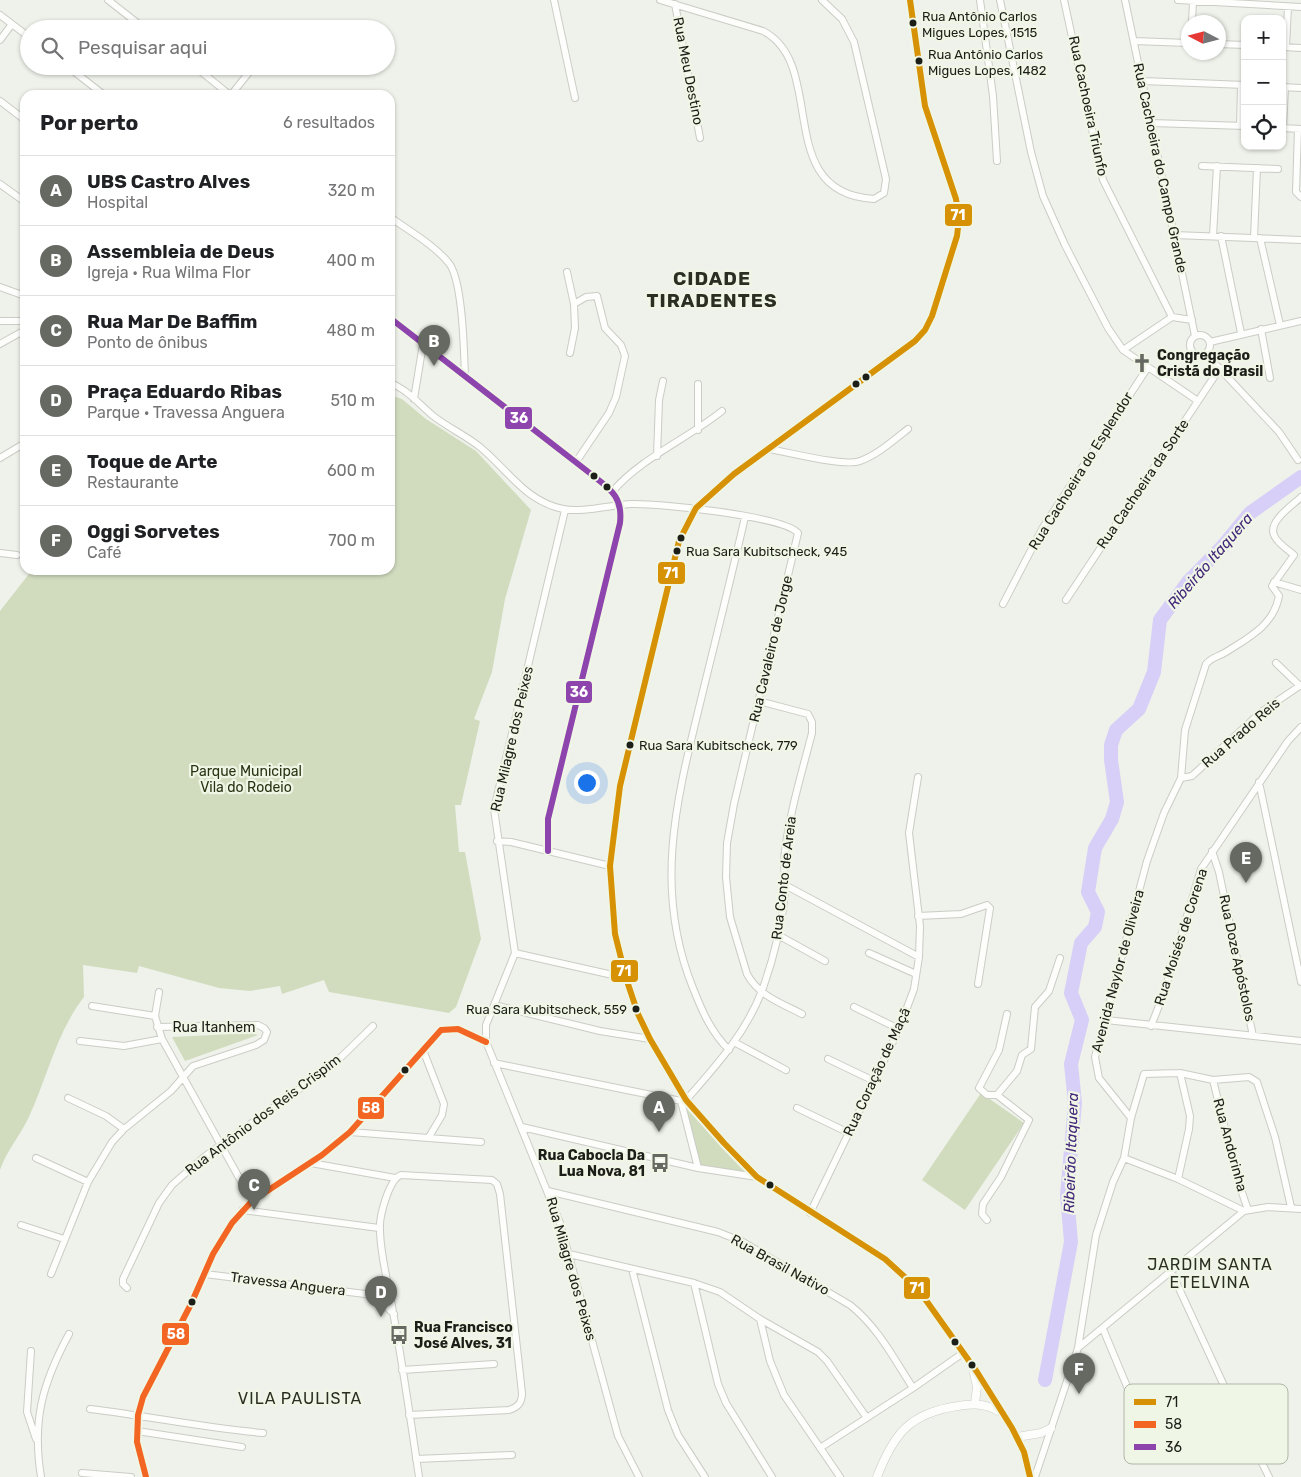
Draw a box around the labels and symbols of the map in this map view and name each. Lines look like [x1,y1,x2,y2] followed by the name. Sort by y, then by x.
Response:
[922,9,1038,41] place label: Rua Antônio Carlos Migues Lopes, 1515
[1181,15,1226,60] north arrow
[669,16,707,126] street label: Rua Meu Destino
[908,18,918,28] marker: Rua Antônio Carlos Migues Lopes, 1515
[1065,34,1111,178] street label: Rua Cachoeira Triunfo
[928,47,1046,79] place label: Rua Antônio Carlos Migues Lopes, 1482
[914,56,924,66] marker: Rua Antônio Carlos Migues Lopes, 1482
[1129,62,1191,275] street label: Rua Cachoeira do Campo Grande
[944,203,973,227] line badge: 71
[951,207,966,224] text: 71
[647,267,777,312] district label: CIDADE TIRADENTES
[418,325,450,366] pin: B
[1157,347,1263,380] place label: Congregação Cristã do Brasil
[1131,352,1153,374] church icon: Congregação Cristã do Brasil
[861,372,871,382] unlabelled marker
[851,379,861,389] unlabelled marker
[1025,388,1137,553] street label: Rua Cachoeira do Esplendor
[504,406,533,430] line badge: 36
[510,410,528,427] text: 36
[1093,416,1193,552] street label: Rua Cachoeira da Sorte
[589,471,599,481] unlabelled marker
[602,482,612,492] unlabelled marker
[1164,509,1257,612] water label: Ribeirão Itaquera
[676,533,686,543] unlabelled marker
[686,544,847,559] place label: Rua Sara Kubitscheck, 945
[672,546,682,556] marker: Rua Sara Kubitscheck, 945
[657,561,686,585] line badge: 71
[664,565,679,582] text: 71
[746,574,796,724] street label: Rua Cavaleiro de Jorge
[487,665,537,813] street label: Rua Milagre dos Peixes
[565,680,593,704] line badge: 36
[570,684,588,701] text: 36
[1198,694,1284,772] street label: Rua Prado Reis
[639,738,798,753] place label: Rua Sara Kubitscheck, 779
[625,740,635,750] marker: Rua Sara Kubitscheck, 779
[190,763,302,796] park label: Parque Municipal Vila do Rodeio
[574,770,600,796] your location
[768,815,800,941] street label: Rua Conto de Areia
[1230,842,1262,883] pin: E
[1151,866,1211,1008] street label: Rua Moisés de Corena
[1088,888,1148,1054] street label: Avenida Naylor de Oliveira
[1215,893,1259,1023] street label: Rua Doze Apóstolos
[610,959,639,983] line badge: 71
[617,963,632,980] text: 71
[466,1002,627,1017] place label: Rua Sara Kubitscheck, 559
[631,1004,641,1014] marker: Rua Sara Kubitscheck, 559
[840,1005,914,1139] street label: Rua Coração de Maçã
[172,1019,256,1036] street label: Rua Itanhem
[182,1051,344,1179] street label: Rua Antônio dos Reis Crispim
[400,1065,410,1075] unlabelled marker
[643,1091,675,1132] pin: A
[1060,1092,1082,1214] water label: Ribeirão Itaquera
[357,1096,385,1120] line badge: 58
[1209,1096,1251,1194] street label: Rua Andorinha
[362,1100,380,1117] text: 58
[538,1147,645,1180] place label: Rua Cabocla Da Lua Nova, 81
[649,1152,671,1174] bus stop icon: Rua Cabocla Da Lua Nova, 81
[238,1169,270,1210] pin: C
[765,1180,775,1190] unlabelled marker
[542,1195,600,1343] street label: Rua Milagre dos Peixes
[728,1231,832,1299] street label: Rua Brasil Nativo
[1147,1255,1273,1292] district label: JARDIM SANTA ETELVINA
[230,1269,346,1299] street label: Travessa Anguera
[365,1276,397,1317] pin: D
[903,1276,931,1300] line badge: 71
[910,1280,925,1297] text: 71
[187,1297,197,1307] unlabelled marker
[414,1319,513,1352] place label: Rua Francisco José Alves, 31
[161,1322,190,1346] line badge: 58
[388,1324,410,1346] bus stop icon: Rua Francisco José Alves, 31
[167,1326,185,1343] text: 58
[950,1337,960,1347] unlabelled marker
[1063,1353,1095,1394] pin: F
[967,1360,977,1370] unlabelled marker
[1124,1384,1288,1464] legend
[238,1389,362,1408] district label: VILA PAULISTA
[1165,1394,1178,1411] text: 71
[1165,1416,1182,1433] text: 58
[1165,1439,1182,1456] text: 36

